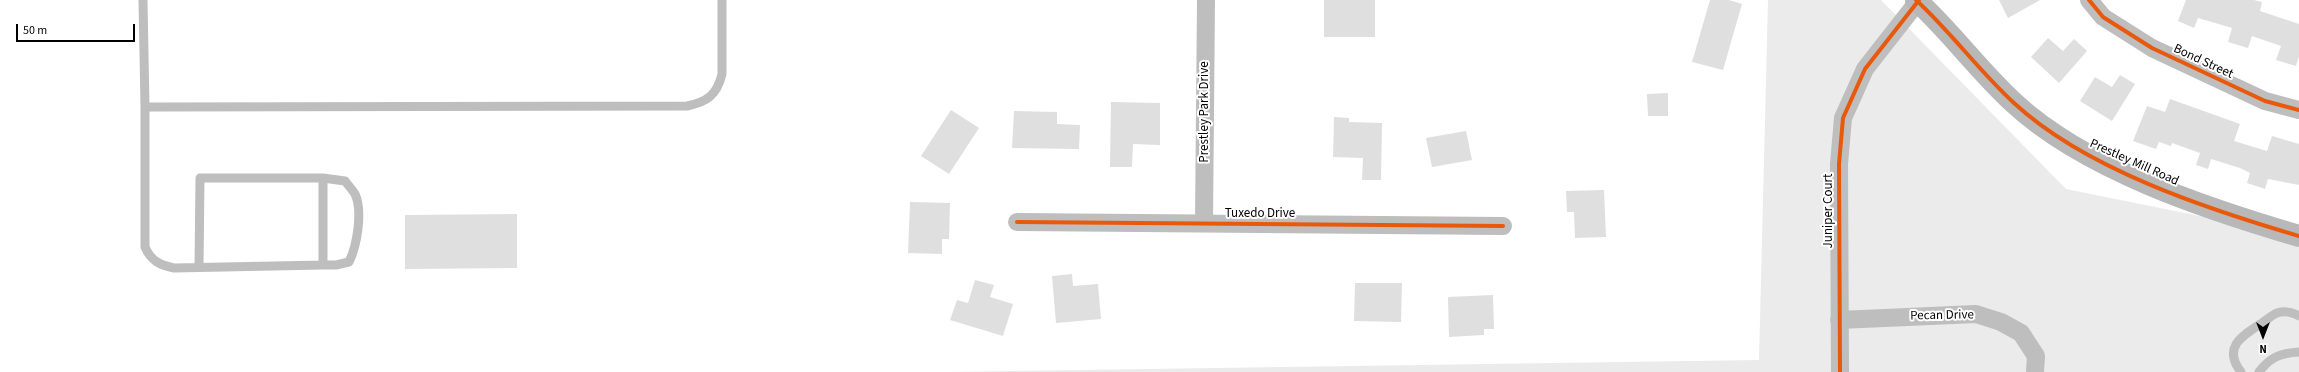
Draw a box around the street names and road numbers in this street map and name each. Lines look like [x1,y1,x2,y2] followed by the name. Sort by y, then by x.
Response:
[2171,41,2235,83] street label: Bond Street
[1197,61,1213,163] street label: Prestley Park Drive
[2087,136,2181,190] street label: Prestley Mill Road
[1821,174,1837,248] street label: Juniper Court
[1225,206,1295,222] street label: Tuxedo Drive
[1910,308,1974,324] street label: Pecan Drive

